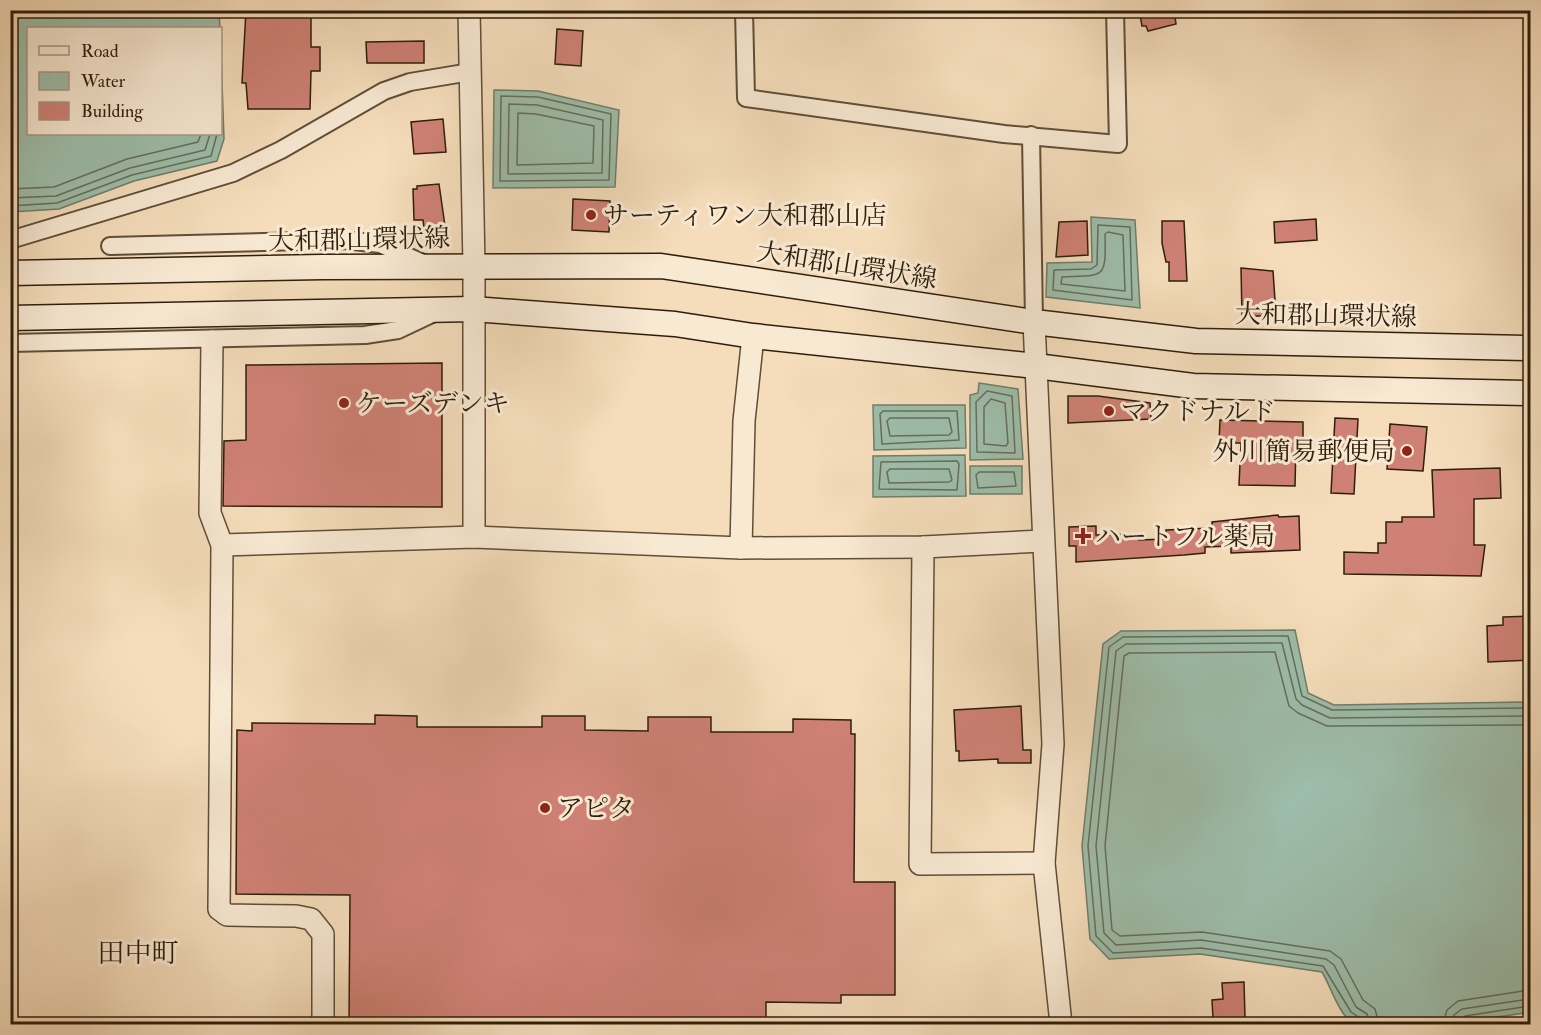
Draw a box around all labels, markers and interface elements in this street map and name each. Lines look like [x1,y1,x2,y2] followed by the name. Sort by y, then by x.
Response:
[27,27,222,135] legend
[81,40,119,63] text: Road
[80,70,125,93] text: Water
[81,100,144,123] text: Building
[603,200,887,232] place label: サーティワン大和郡山店
[584,208,598,222] marker: サーティワン大和郡山店
[268,222,450,258] street label: 大和郡山環状線
[754,236,939,296] street label: 大和郡山環状線
[1235,298,1417,334] street label: 大和郡山環状線
[356,388,510,420] place label: ケーズデンキ
[337,396,351,410] marker: ケーズデンキ
[1121,396,1276,428] place label: マクドナルド
[1102,404,1116,418] marker: マクドナルド
[1213,436,1395,468] place label: 外川簡易郵便局
[1400,444,1414,458] marker: 外川簡易郵便局
[1095,521,1275,553] place label: ハートフル薬局
[1076,529,1090,543] marker: ハートフル薬局
[557,793,635,825] place label: アピタ
[538,801,552,815] marker: アピタ
[98,937,179,970] district label: 田中町

